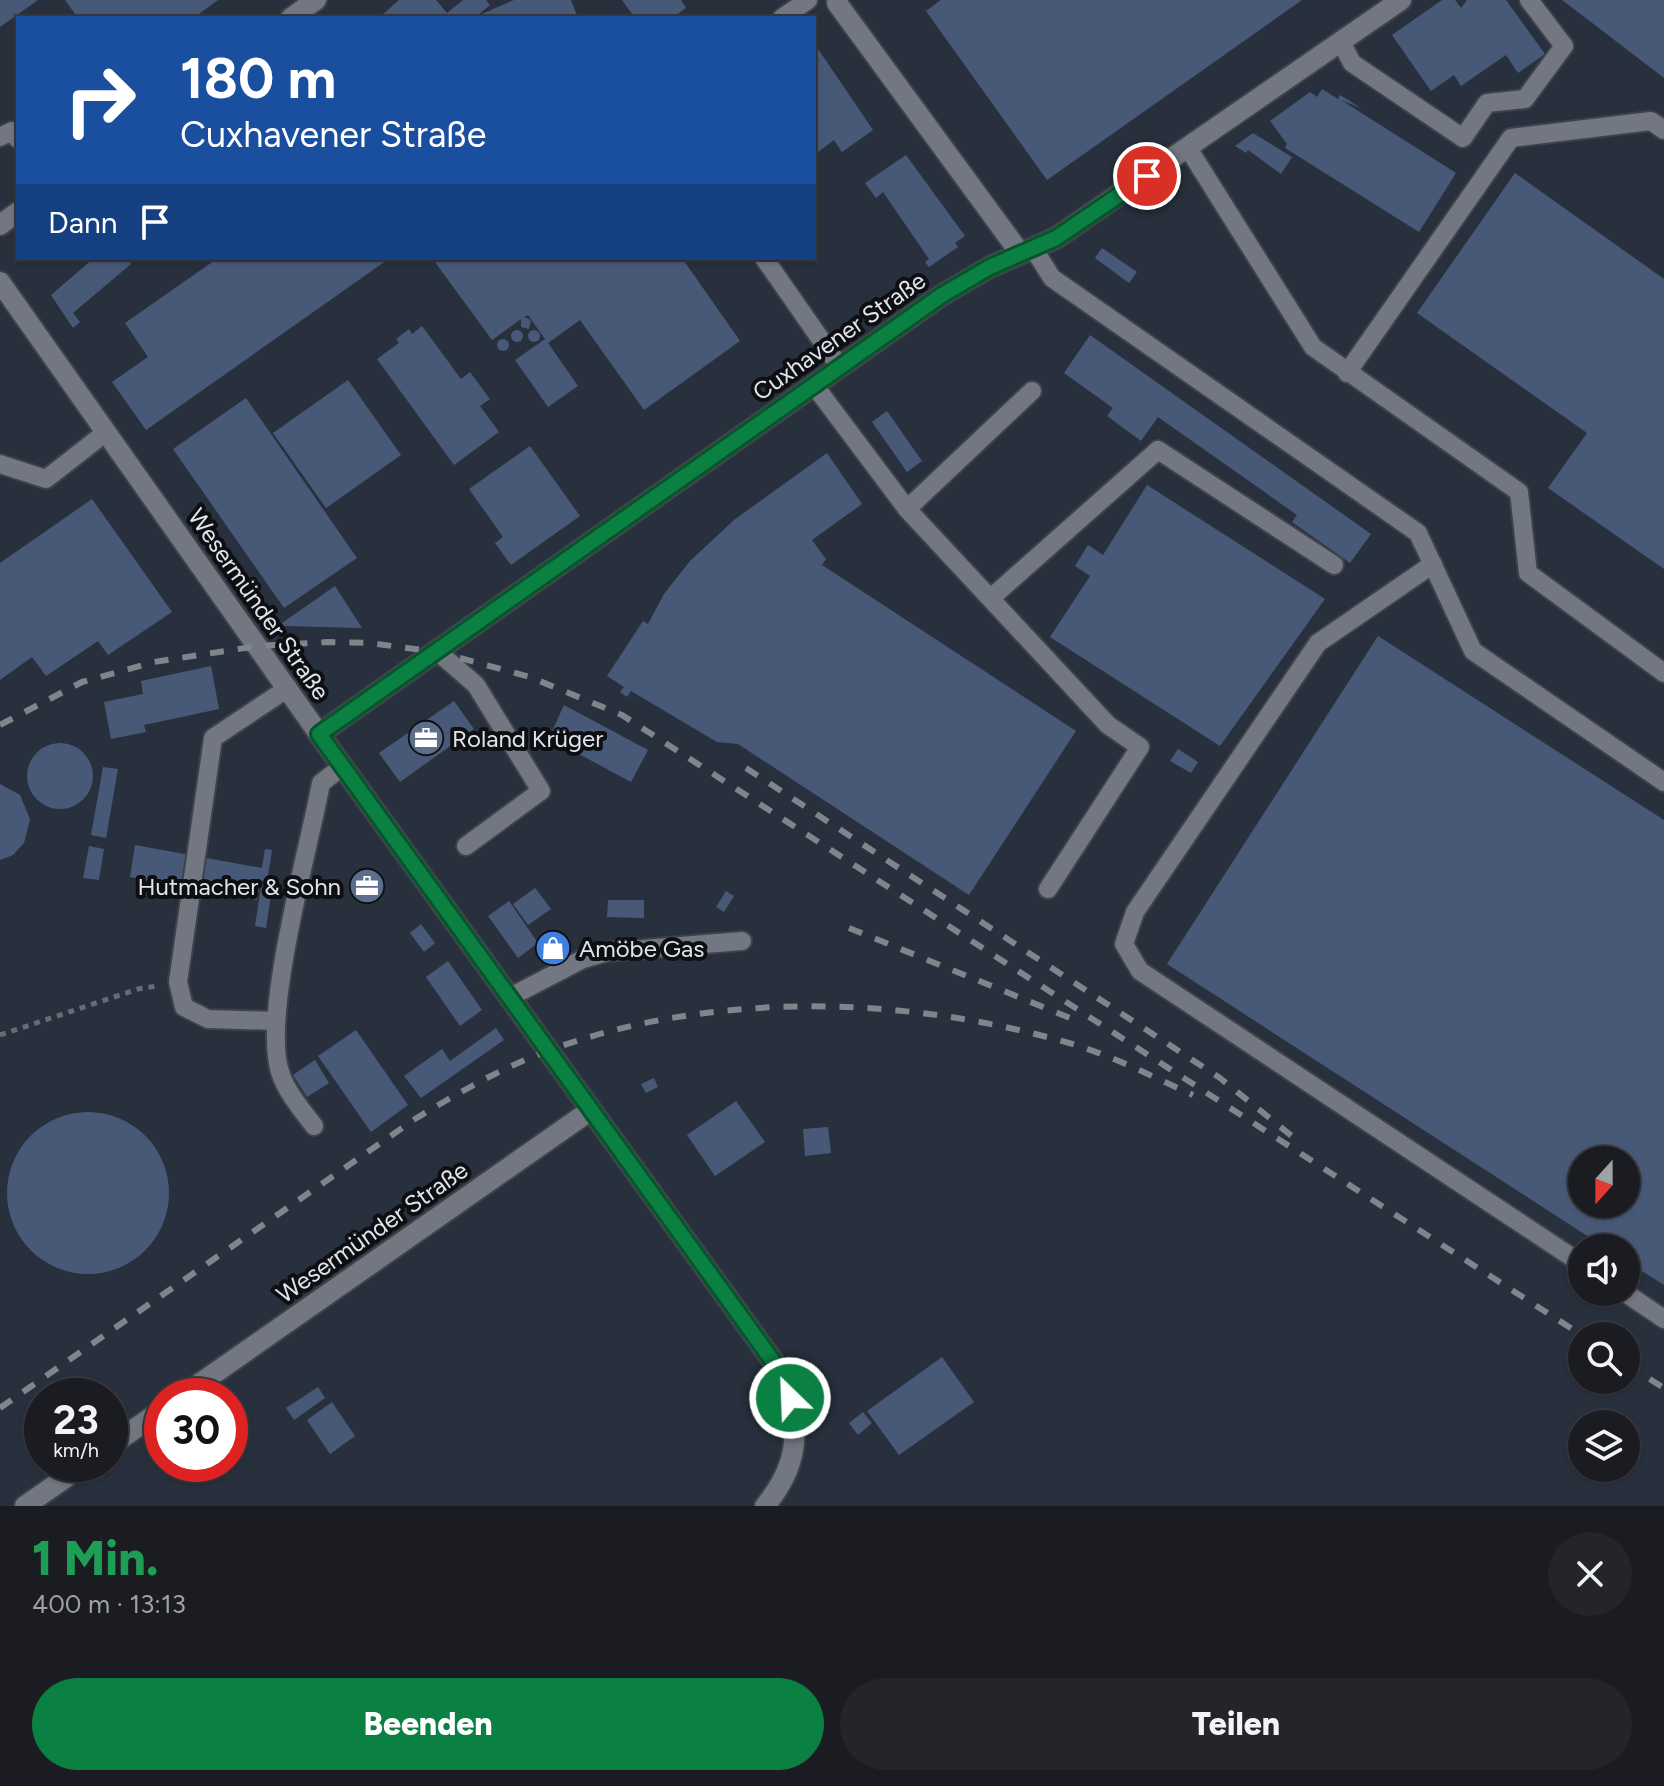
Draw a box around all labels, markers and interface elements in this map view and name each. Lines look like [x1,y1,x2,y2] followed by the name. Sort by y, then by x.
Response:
[180,45,336,112] text: 180 m
[48,48,152,152] icon: right
[180,113,486,156] text: Cuxhavener Straße
[1113,142,1181,210] pin
[1125,154,1169,198] icon: arrive
[133,200,177,244] icon: arrive
[48,204,117,241] text: Dann
[747,266,931,406] street label: Cuxhavener Straße
[182,503,336,705] street label: Wesermünder Straße
[407,719,445,757] office icon: Roland Krüger
[452,724,603,753] place label: Roland Krüger
[348,867,386,905] office icon: Hutmacher & Sohn
[138,872,341,901] place label: Hutmacher & Sohn
[534,929,572,967] shop icon: Amöbe Gas
[579,934,704,963] place label: Amöbe Gas
[1568,1146,1640,1218] north arrow
[1568,1146,1640,1482] map controls
[271,1155,473,1309] street label: Wesermünder Straße
[1568,1234,1640,1306] button: sound
[1568,1322,1640,1394] button: search
[748,1356,832,1440] position arrow
[144,1378,248,1482] speed limit sign: 30
[53,1396,99,1444] text: 23
[1568,1410,1640,1482] button: layers
[53,1438,99,1462] text: km/h
[32,1529,159,1587] text: 1 Min.
[1548,1532,1632,1616] button: close
[32,1588,186,1620] text: 400 m · 13:13
[32,1678,824,1770] button: Beenden
[840,1678,1632,1770] button: Teilen

